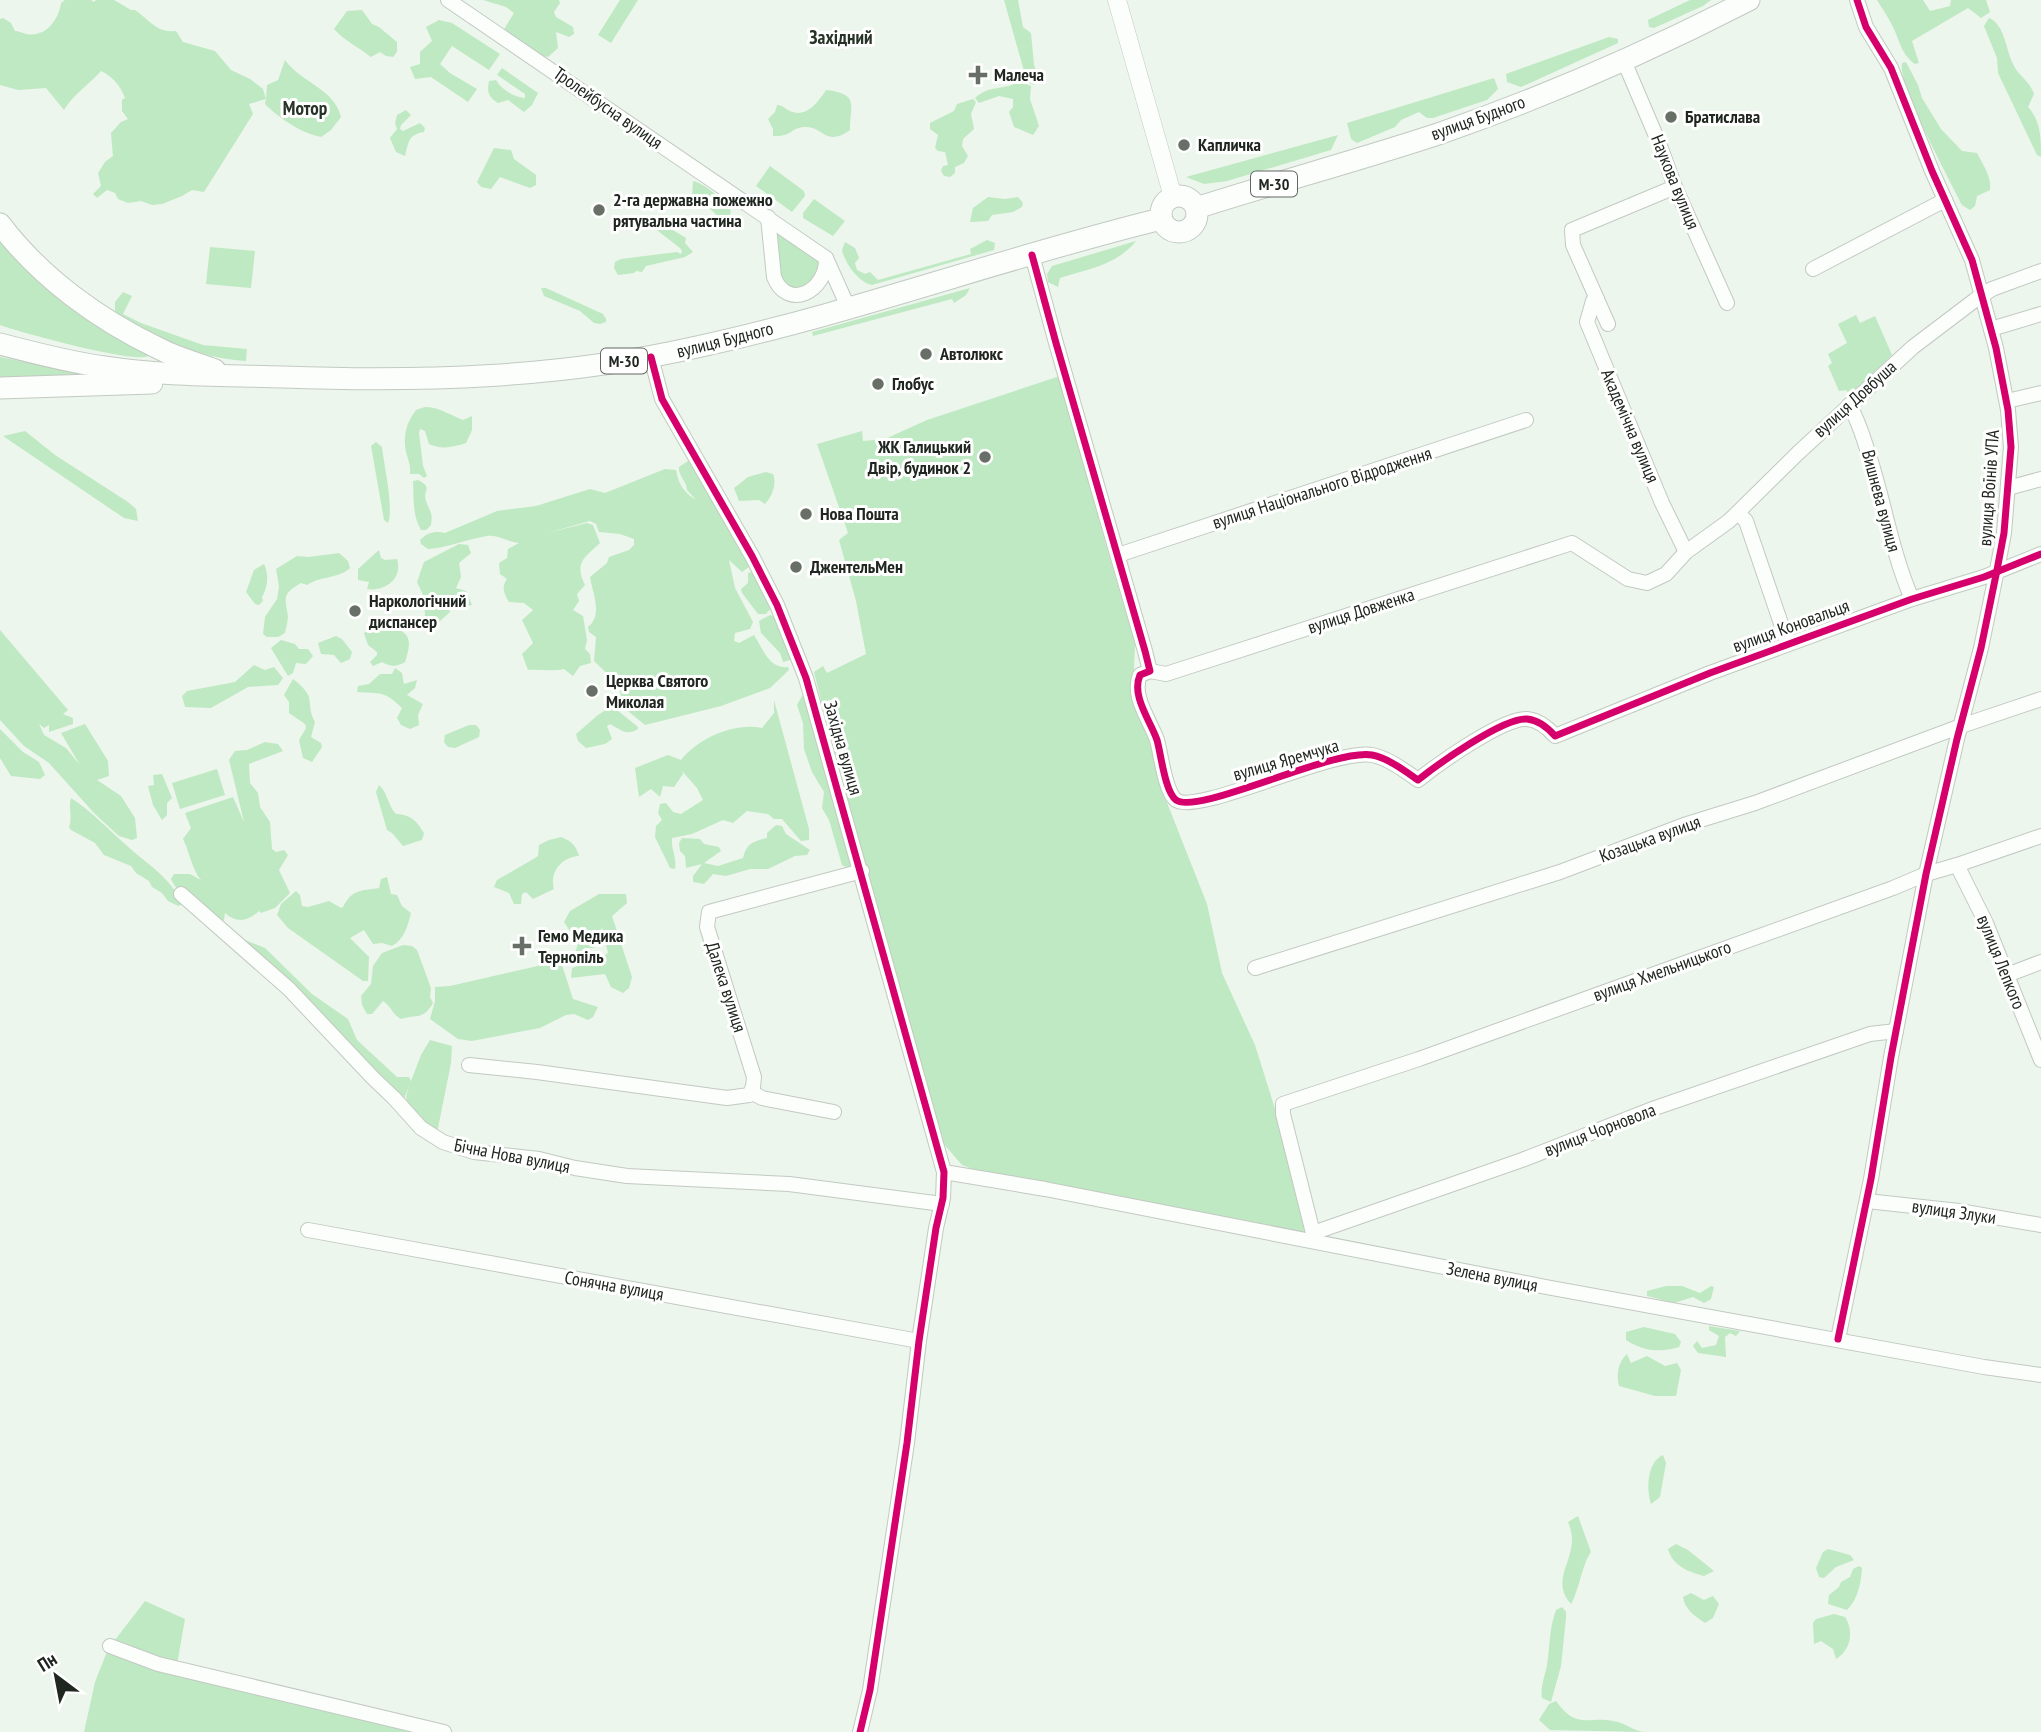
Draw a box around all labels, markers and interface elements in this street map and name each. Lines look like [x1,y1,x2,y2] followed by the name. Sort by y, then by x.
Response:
[809,25,873,49] district label: Західний
[549,61,667,154] street label: Тролейбусна вулиця
[994,63,1044,86] place label: Малеча
[968,65,988,85] marker: Малеча
[1428,90,1528,145] street label: вулиця Будного
[283,96,328,120] district label: Мотор
[1685,105,1760,128] place label: Братислава
[1663,109,1679,125] marker: Братислава
[1646,131,1705,233] street label: Наукова вулиця
[1198,133,1261,156] place label: Капличка
[1176,137,1192,153] marker: Капличка
[1251,172,1297,196] road number: М-30
[613,188,773,232] place label: 2-га державна пожежно рятувальна частина
[591,202,607,218] marker: 2-га державна пожежно рятувальна частина
[674,316,776,363] street label: вулиця Будного
[939,342,1004,365] place label: Автолюкс
[918,346,934,362] marker: Автолюкс
[601,348,647,374] road number: М-30
[1808,355,1901,442] street label: вулиця Довбуша
[1596,366,1665,486] street label: Академічна вулиця
[892,372,935,395] place label: Глобус
[870,376,886,392] marker: Глобус
[1973,429,2004,547] street label: вулиця Воїнів УПА
[868,435,971,479] place label: ЖК Галицький Двір, будинок 2
[1209,441,1434,534] street label: вулиця Національного Відродження
[1857,447,1906,554] street label: Вишнева вулиця
[977,449,993,465] marker: ЖК Галицький Двір, будинок 2
[820,502,899,525] place label: Нова Пошта
[798,506,814,522] marker: Нова Пошта
[810,555,903,578] place label: ДжентельМен
[788,559,804,575] marker: ДжентельМен
[1305,582,1417,639] street label: вулиця Довженка
[368,589,466,633] place label: Наркологічний диспансер
[1729,594,1852,657] street label: вулиця Коновальця
[347,603,363,619] marker: Наркологічний диспансер
[606,669,708,713] place label: Церква Святого Миколая
[584,683,600,699] marker: Церква Святого Миколая
[819,698,868,798] street label: Західна вулиця
[1230,733,1341,786] street label: вулиця Яремчука
[1596,810,1704,867] street label: Козацька вулиця
[1972,911,2031,1012] street label: вулиця Лепкого
[538,924,623,968] place label: Гемо Медика Тернопіль
[1590,935,1734,1006] street label: вулиця Хмельницького
[512,936,532,956] marker: Гемо Медика Тернопіль
[701,939,752,1035] street label: Далека вулиця
[1541,1098,1659,1161] street label: вулиця Чорновола
[452,1133,572,1178] street label: Бічна Нова вулиця
[1911,1194,1998,1229] street label: вулиця Злуки
[1445,1256,1540,1297] street label: Зелена вулиця
[563,1265,665,1306] street label: Сонячна вулиця
[21,1641,91,1711] north arrow
[33,1647,61,1677] text: Пн

